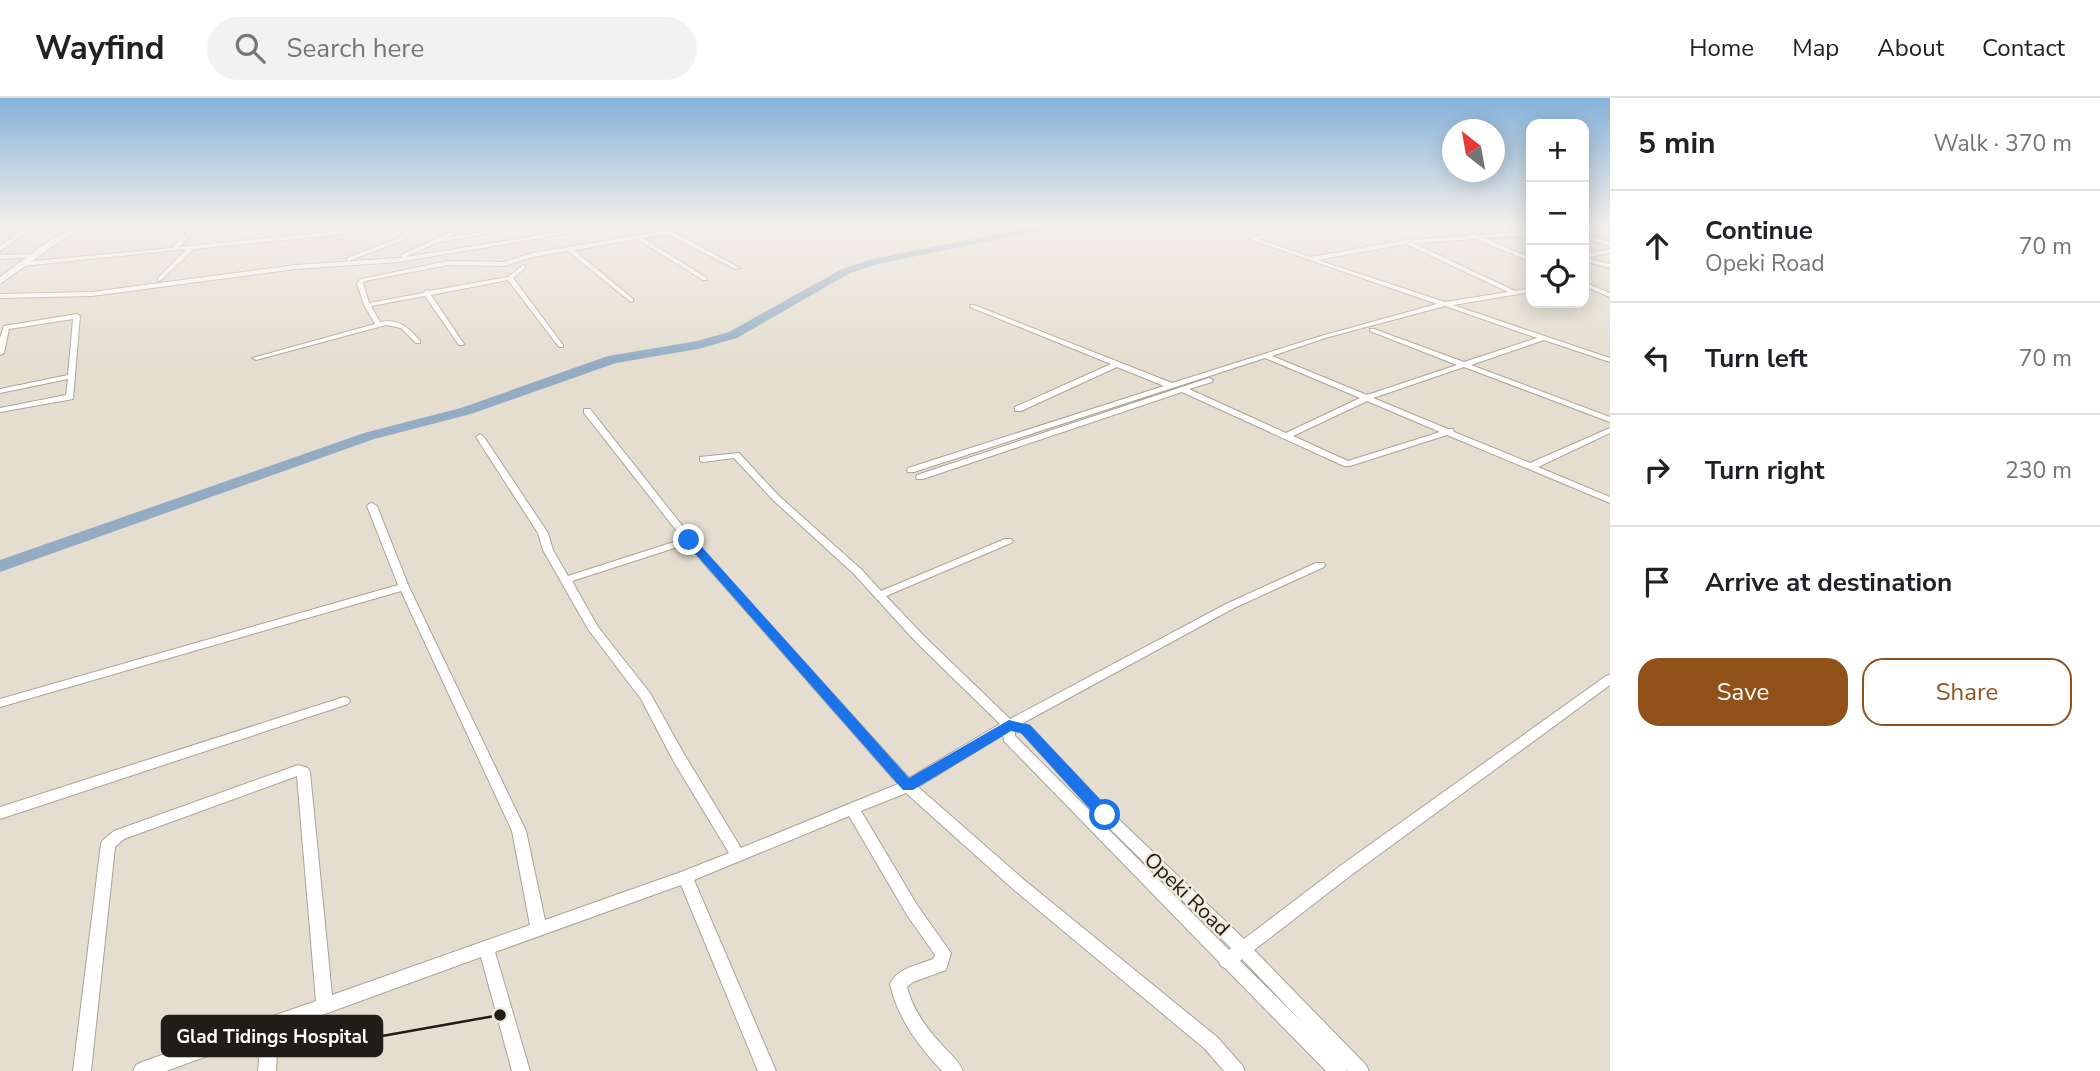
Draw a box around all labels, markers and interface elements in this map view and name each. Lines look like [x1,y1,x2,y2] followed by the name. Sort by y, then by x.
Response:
[207,17,697,80] search box
[35,26,165,71] text: Wayfind
[231,29,269,67] icon: search
[287,31,424,66] text: Search here
[1689,32,1754,64] text: Home
[1792,32,1839,64] text: Map
[1877,32,1944,64] text: About
[1982,32,2065,64] text: Contact
[1442,119,1505,182] north arrow
[1526,119,1589,308] map controls
[1526,119,1589,182] button: +
[1638,123,1716,164] text: 5 min
[1933,128,2072,159] text: Walk · 370 m
[1526,182,1589,245] button: −
[1705,213,1813,248] text: Continue
[1638,227,1676,265] icon: ahead
[2019,231,2072,262] text: 70 m
[1526,245,1589,308] button: locate
[1705,248,1825,279] text: Opeki Road
[1638,339,1676,377] icon: left
[1705,341,1808,376] text: Turn left
[2019,343,2072,374] text: 70 m
[1638,451,1676,489] icon: right
[1705,453,1824,488] text: Turn right
[2005,455,2072,486] text: 230 m
[673,524,704,555] route end
[1638,563,1676,601] icon: arrive
[1705,565,1952,600] text: Arrive at destination
[1638,658,1848,726] button: Save
[1862,658,2072,726] button: Share
[1089,799,1120,830] route start
[1138,846,1236,942] street label: Opeki Road
[162,1016,382,1056] callout: Glad Tidings Hospital
[176,1024,368,1050] text: Glad Tidings Hospital

